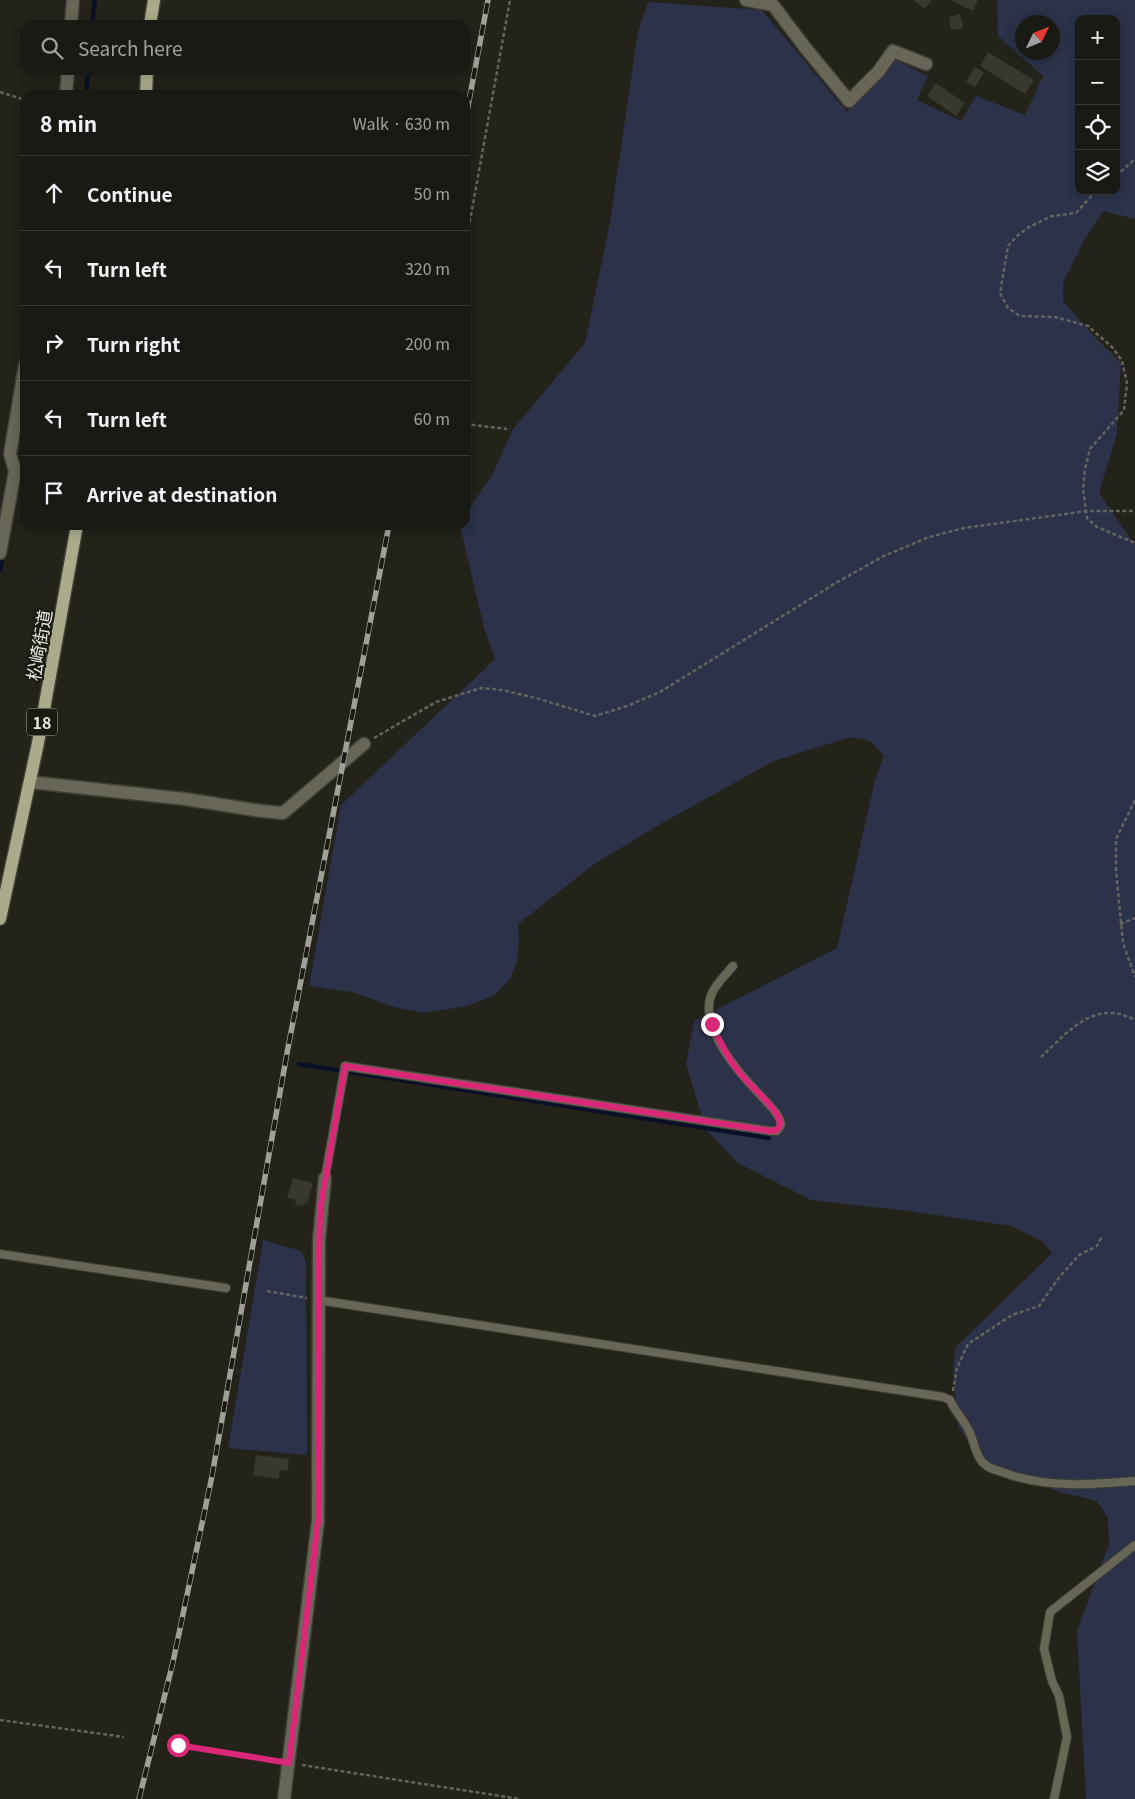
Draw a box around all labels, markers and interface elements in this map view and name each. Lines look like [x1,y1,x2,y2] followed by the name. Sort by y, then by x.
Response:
[1015,15,1060,60] north arrow
[1075,15,1120,195] map controls
[1075,15,1120,60] button: +
[20,20,470,75] search box
[38,34,66,62] icon: search
[78,34,182,61] text: Search here
[1075,60,1120,105] button: −
[1075,105,1120,150] button: locate
[40,108,97,138] text: 8 min
[353,111,450,135] text: Walk · 630 m
[1075,150,1120,195] button: layers
[40,179,68,207] icon: ahead
[87,180,173,207] text: Continue
[414,181,450,205] text: 50 m
[40,254,68,282] icon: left
[87,255,167,282] text: Turn left
[405,256,450,280] text: 320 m
[40,329,68,357] icon: right
[87,330,180,357] text: Turn right
[405,331,450,355] text: 200 m
[40,404,68,432] icon: left
[87,405,167,432] text: Turn left
[414,406,450,430] text: 60 m
[40,479,68,507] icon: arrive
[87,480,277,507] text: Arrive at destination
[19,607,57,683] street label: 松崎街道
[27,709,57,736] road number: 18
[701,1013,724,1036] route end
[167,1734,190,1757] route start

